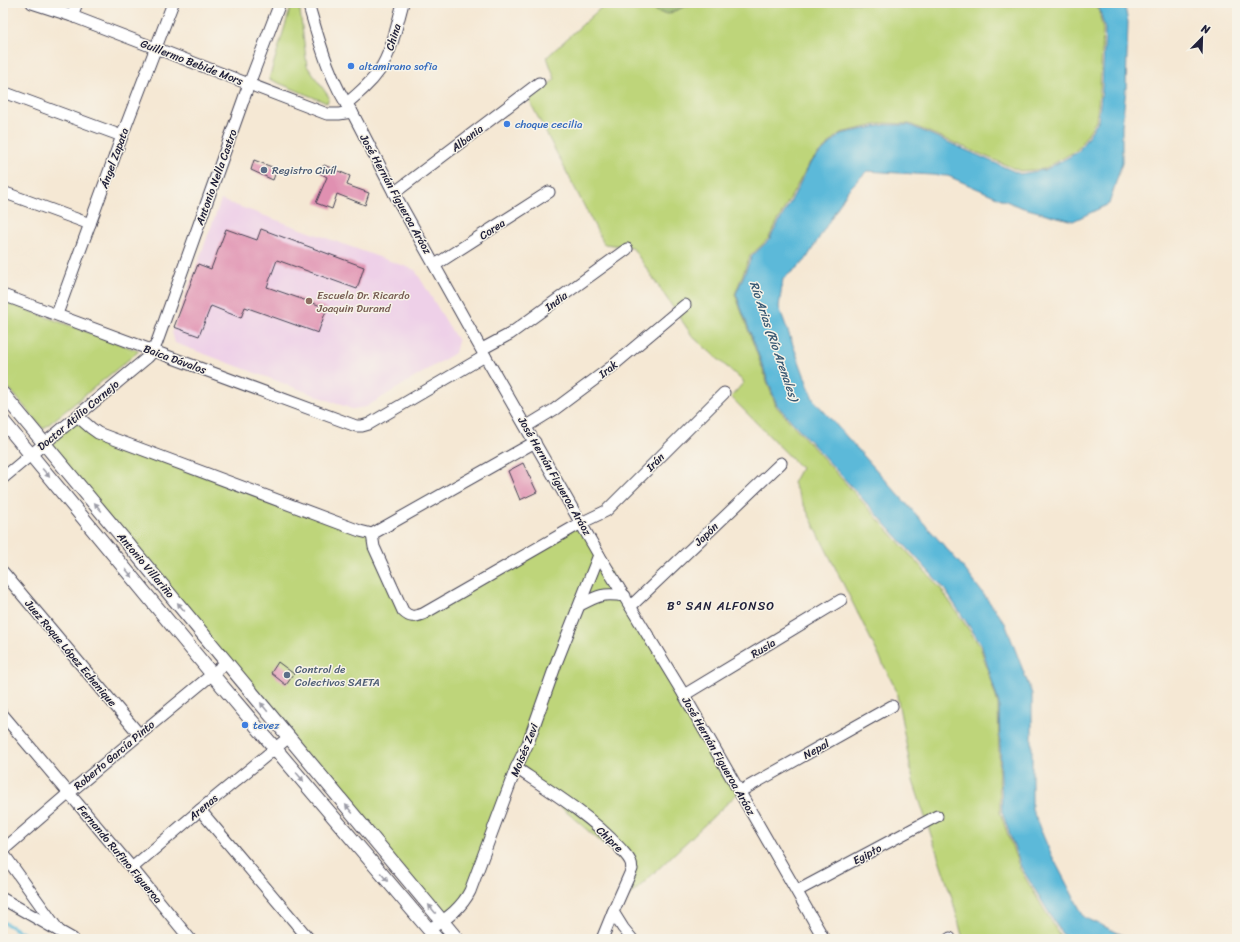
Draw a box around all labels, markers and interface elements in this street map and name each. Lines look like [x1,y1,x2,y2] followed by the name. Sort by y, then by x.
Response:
[1182,18,1222,58] north arrow
[1198,19,1213,40] text: N
[380,21,407,53] street label: China
[138,34,247,91] street label: Guillermo Bebide Mors
[359,57,438,76] place label: altamirano sofia
[346,61,356,71] marker: altamirano sofia
[515,115,583,134] place label: choque cecilia
[502,119,512,129] marker: choque cecilia
[446,120,488,158] street label: Albania
[94,125,134,192] street label: Ángel Zapata
[190,126,243,229] street label: Antonio Nella Castro
[354,130,437,258] street label: José Hernán Figueroa Aráoz
[272,161,337,180] place label: Registro Civíl
[259,165,269,175] marker: Registro Civíl
[475,214,510,245] street label: Corea
[743,278,806,406] water label: Río Arias (Río Arenales)
[316,286,410,318] place label: Escuela Dr. Ricardo Joaquin Durand
[540,286,572,317] street label: India
[304,296,314,306] marker: Escuela Dr. Ricardo Joaquin Durand
[141,339,210,380] street label: Baica Dávalos
[594,356,622,384] street label: Irak
[33,375,124,456] street label: Doctor Atilio Cornejo
[512,412,597,540] street label: José Hernán Figueroa Aráoz
[641,448,669,477] street label: Irán
[41,467,50,478] one-way arrow
[93,502,102,512] one-way arrow
[689,518,723,552] street label: Japón
[112,527,179,603] street label: Antonio Villariño
[124,567,133,578] one-way arrow
[19,595,122,712] street label: Juez Roque López Echenique
[667,595,775,617] district label: B° SAN ALFONSO
[176,602,185,612] one-way arrow
[747,633,780,663] street label: Rusia
[295,660,380,692] place label: Control de Colectivos SAETA
[282,670,292,680] marker: Control de Colectivos SAETA
[676,692,761,820] street label: José Hernán Figueroa Aráoz
[259,702,268,712] one-way arrow
[69,715,159,795] street label: Roberto García Pinto
[253,716,280,735] place label: tevez
[240,720,250,730] marker: tevez
[505,720,544,780] street label: Moisés Zevi
[800,734,834,764] street label: Nepal
[296,772,305,783] one-way arrow
[184,789,223,826] street label: Arenas
[72,801,167,908] street label: Fernando Rufino Figueroa
[344,804,353,815] one-way arrow
[592,822,628,857] street label: Chipre
[849,839,886,870] street label: Egipto
[380,871,389,882] one-way arrow
[428,904,437,914] one-way arrow

